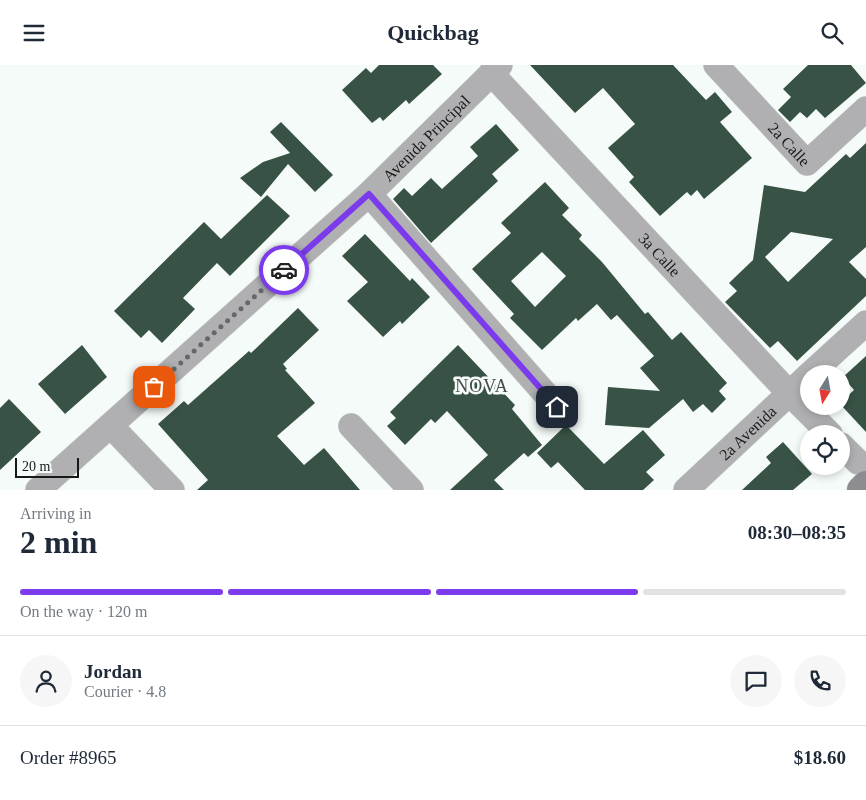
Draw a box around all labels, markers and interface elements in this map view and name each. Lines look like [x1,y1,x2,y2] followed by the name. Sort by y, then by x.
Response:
[20,19,48,47] icon: menu
[818,19,846,47] icon: search
[387,20,479,45] text: Quickbag
[379,91,473,184] street label: Avenida Principal
[765,119,814,169] street label: 2a Calle
[636,229,684,280] street label: 3a Calle
[259,245,309,295] courier
[270,256,298,284] icon: car
[800,365,850,415] north arrow
[800,365,850,475] map controls
[133,366,175,408] pin
[140,373,168,401] icon: bag
[455,376,509,396] district label: NOVA
[536,386,578,428] pin
[543,393,571,421] icon: home
[716,402,779,463] street label: 2a Avenida
[800,425,850,475] button: locate
[15,455,79,478] scale bar
[22,459,50,474] text: 20 m
[20,505,92,522] text: Arriving in
[748,522,846,543] text: 08:30–08:35
[20,524,97,560] text: 2 min
[20,603,148,620] text: On the way · 120 m
[20,655,72,707] button: person
[730,655,782,707] button: chat
[794,655,846,707] button: phone
[84,661,142,682] text: Jordan
[84,683,166,700] text: Courier · 4.8
[20,747,117,768] text: Order #8965
[794,747,846,768] text: $18.60

